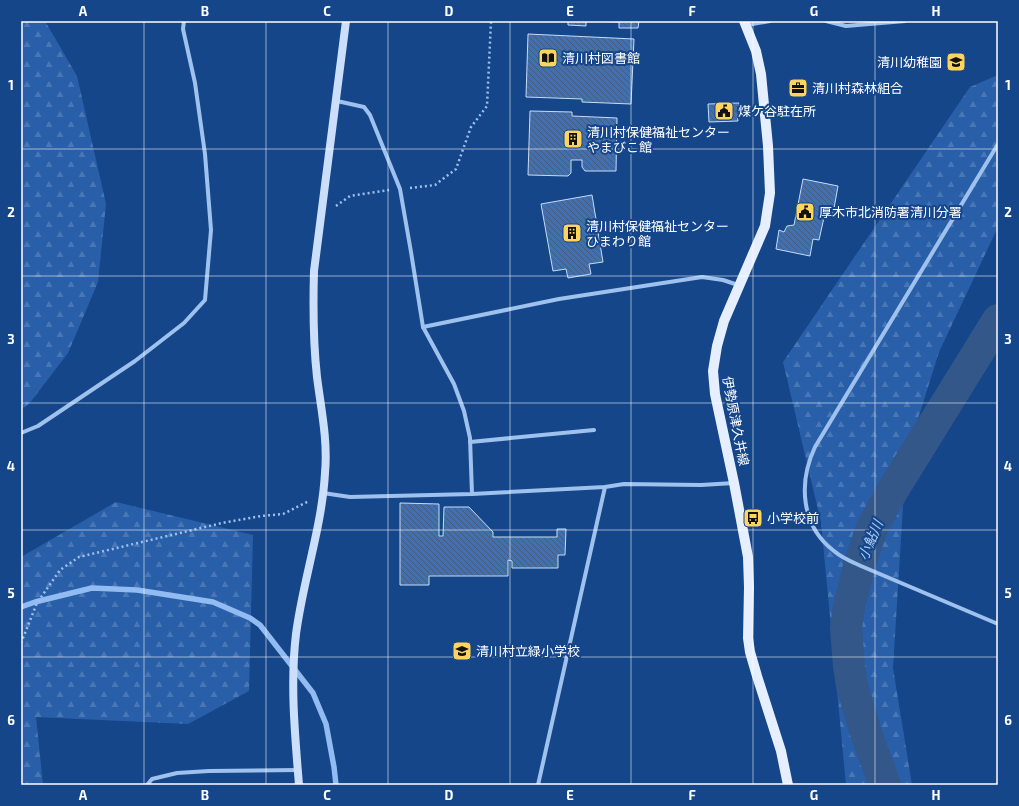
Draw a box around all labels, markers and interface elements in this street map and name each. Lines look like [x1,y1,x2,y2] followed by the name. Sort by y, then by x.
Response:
[79,3,88,19] text: A
[201,3,209,19] text: B
[323,3,331,19] text: C
[445,3,454,19] text: D
[566,3,574,19] text: E
[688,3,696,19] text: F
[810,3,818,19] text: G
[932,3,941,19] text: H
[537,47,559,69] library icon: 清川村図書館
[562,50,640,66] place label: 清川村図書館
[945,51,967,73] school or university icon: 清川幼稚園
[877,54,942,70] place label: 清川幼稚園
[8,77,14,93] text: 1
[787,77,809,99] office icon: 清川村森林組合
[1005,77,1011,93] text: 1
[812,80,903,96] place label: 清川村森林組合
[713,100,735,122] public building icon: 煤ケ谷駐在所
[738,103,816,119] place label: 煤ケ谷駐在所
[587,124,730,155] place label: 清川村保健福祉センター やまびこ館
[562,128,584,150] building icon: 清川村保健福祉センター やまびこ館
[794,201,816,223] public building icon: 厚木市北消防署清川分署
[7,204,15,220] text: 2
[819,204,962,220] place label: 厚木市北消防署清川分署
[1004,204,1012,220] text: 2
[586,218,729,249] place label: 清川村保健福祉センター ひまわり館
[561,222,583,244] building icon: 清川村保健福祉センター ひまわり館
[7,331,15,347] text: 3
[1004,331,1012,347] text: 3
[719,375,753,467] street label: 伊勢原津久井線
[7,458,15,474] text: 4
[1004,458,1012,474] text: 4
[742,507,764,529] bus stop icon: 小学校前
[767,510,819,526] place label: 小学校前
[854,516,887,563] water label: 小鮎川
[7,585,15,601] text: 5
[1004,585,1012,601] text: 5
[451,640,473,662] school or university icon: 清川村立緑小学校
[476,643,580,659] place label: 清川村立緑小学校
[7,712,15,728] text: 6
[1004,712,1012,728] text: 6
[79,787,88,803] text: A
[201,787,209,803] text: B
[323,787,331,803] text: C
[445,787,454,803] text: D
[566,787,574,803] text: E
[688,787,696,803] text: F
[810,787,818,803] text: G
[932,787,941,803] text: H

